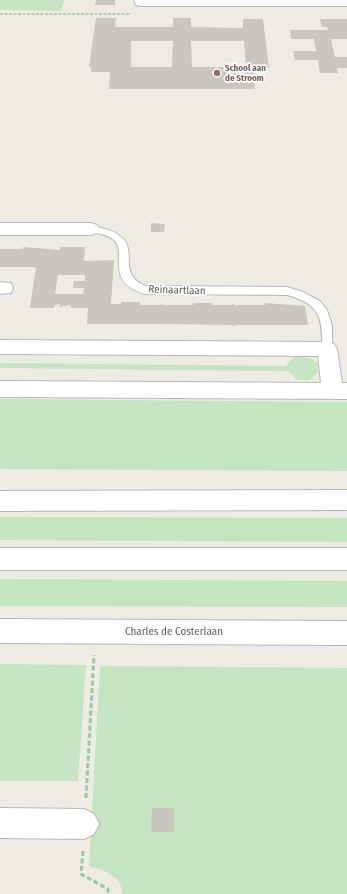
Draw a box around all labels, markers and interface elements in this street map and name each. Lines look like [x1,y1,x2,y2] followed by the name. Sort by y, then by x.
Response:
[225,63,266,83] place label: School aan de Stroom
[212,68,222,78] marker: School aan de Stroom
[148,283,206,297] street label: Reinaartlaan
[125,625,223,638] street label: Charles de Costerlaan

